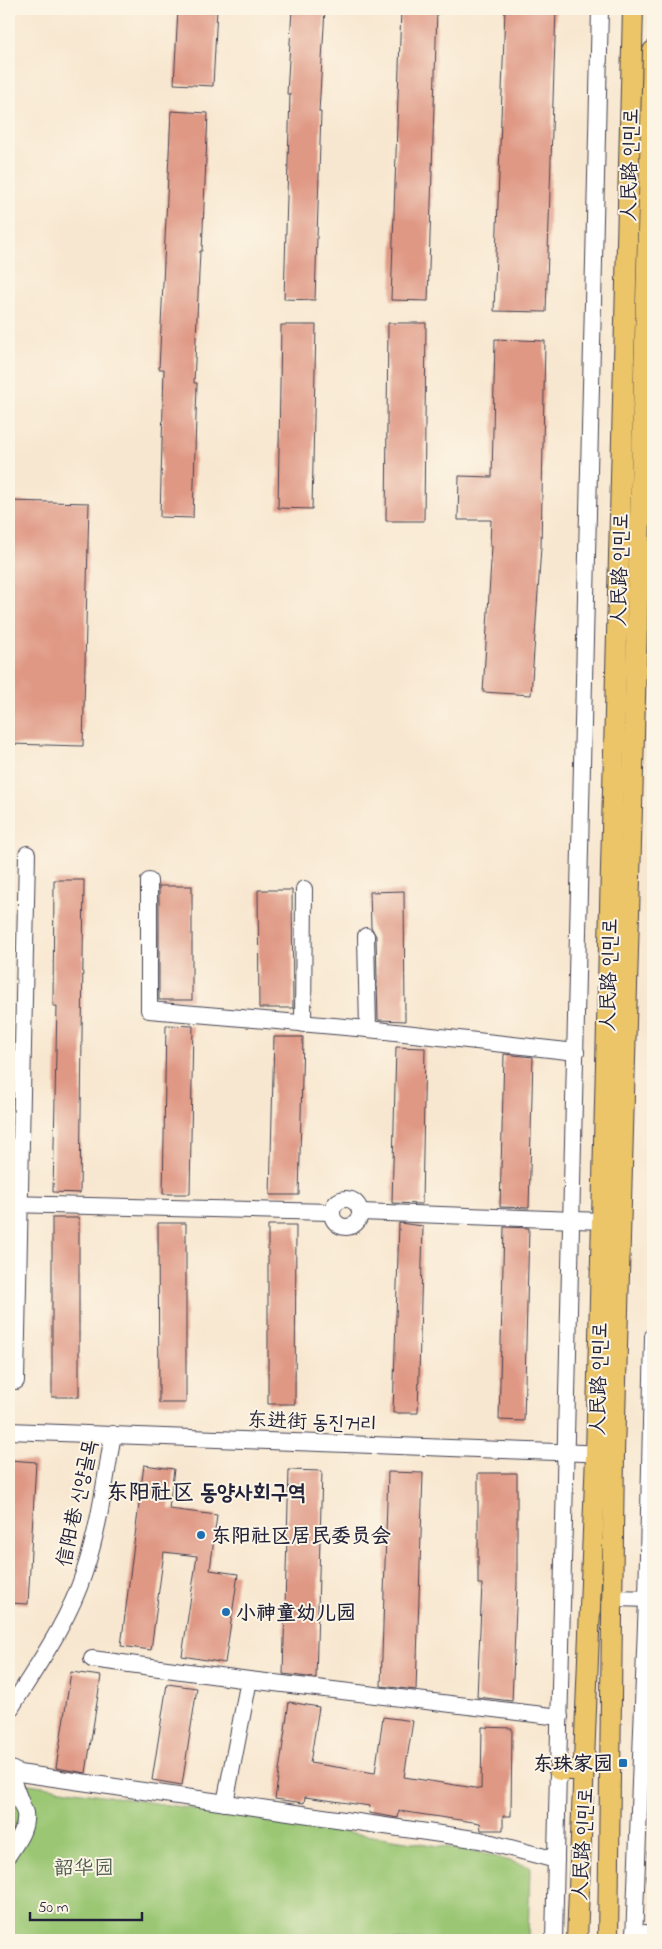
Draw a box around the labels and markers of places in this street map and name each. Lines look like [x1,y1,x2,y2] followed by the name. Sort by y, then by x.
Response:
[211,1523,391,1552] place label: 东阳社区居民委员会
[195,1529,207,1541] marker: 东阳社区居民委员会
[236,1600,356,1629] place label: 小神童幼儿园
[220,1606,232,1618] marker: 小神童幼儿园
[533,1751,613,1780] place label: 东珠家园
[617,1757,629,1769] marker: 东珠家园

